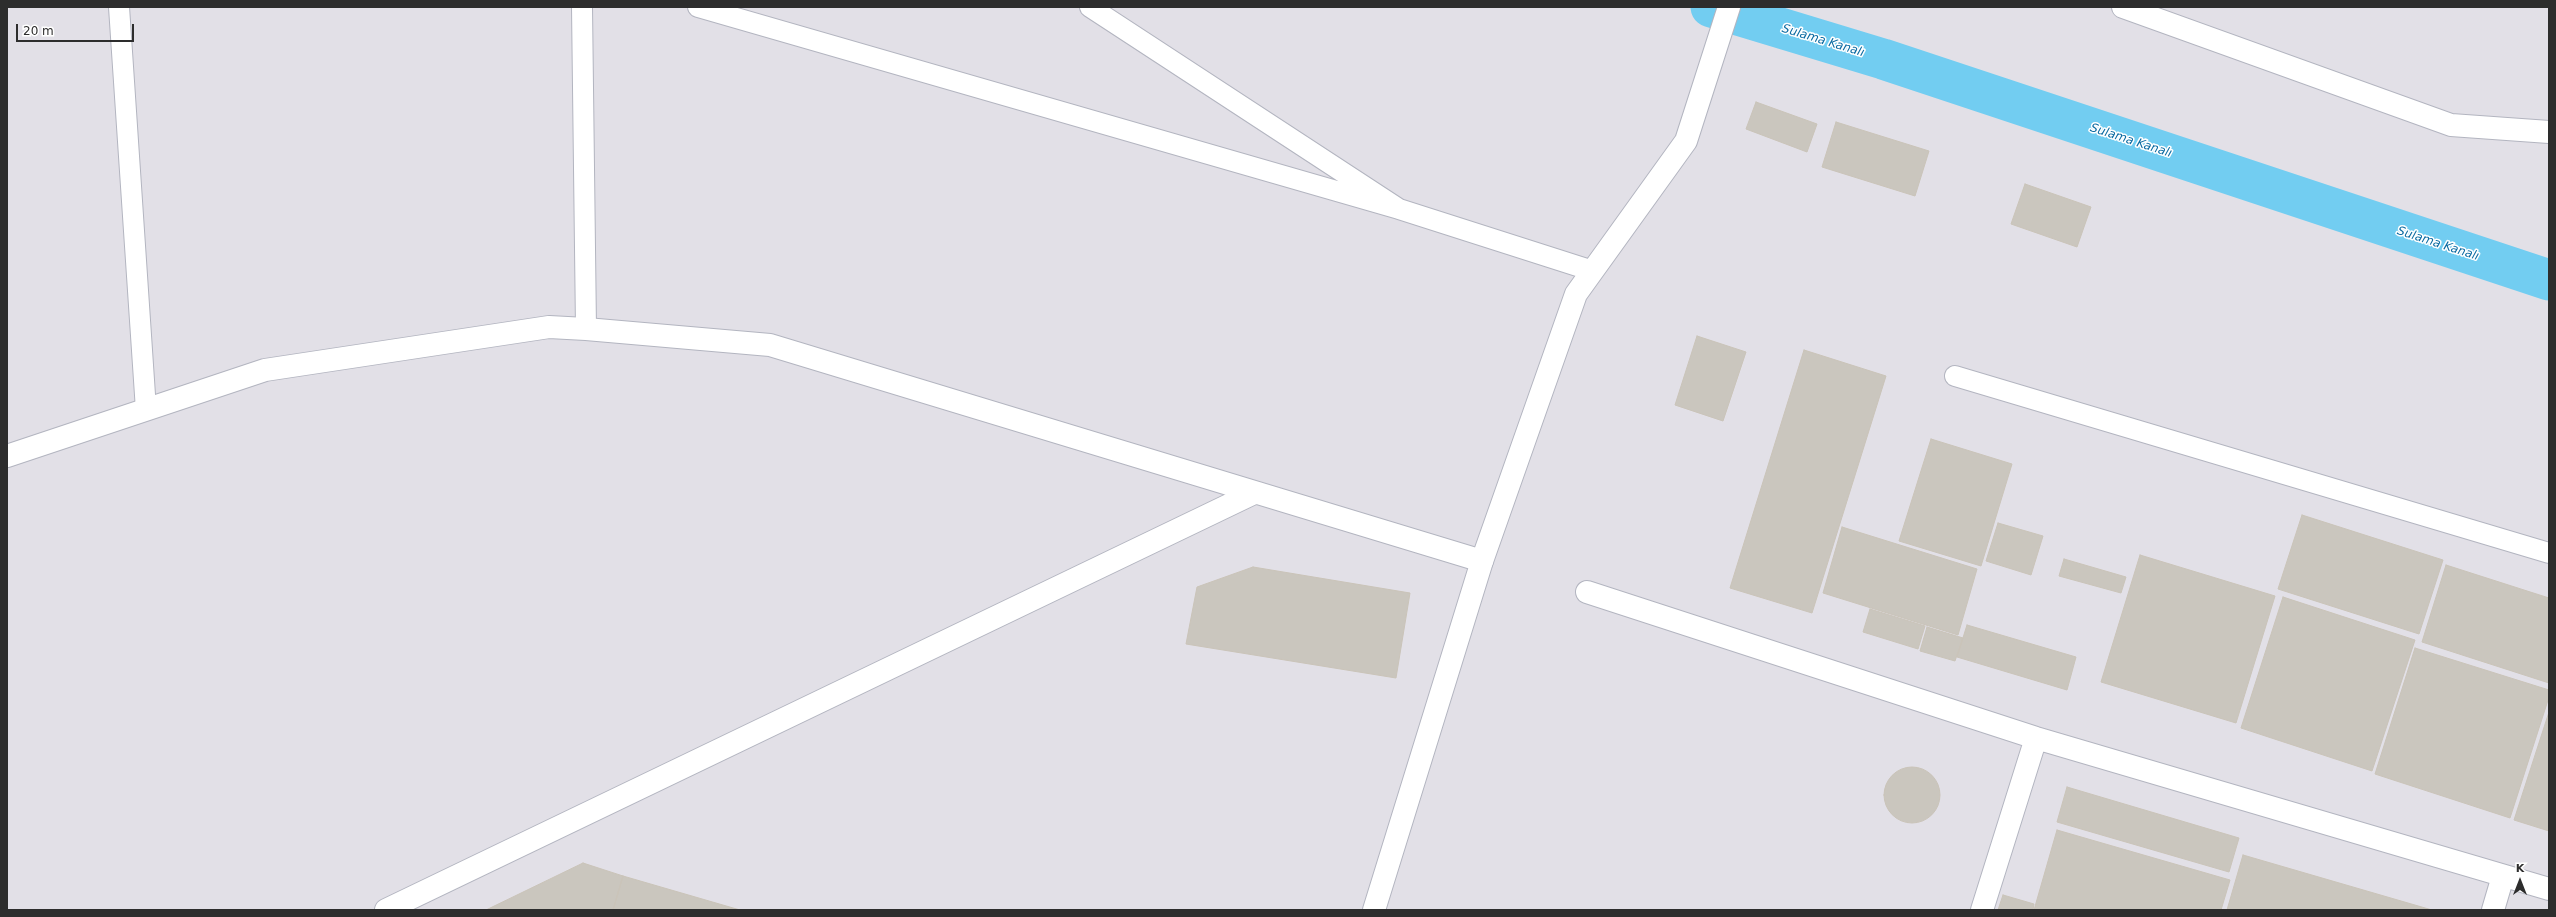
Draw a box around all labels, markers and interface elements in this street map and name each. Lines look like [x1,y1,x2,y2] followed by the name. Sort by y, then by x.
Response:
[18,16,136,42] scale bar
[1780,22,1866,60] water label: Sulama Kanalı
[23,24,54,38] text: 20 m
[2088,121,2174,161] water label: Sulama Kanalı
[2395,224,2481,264] water label: Sulama Kanalı
[2500,861,2540,901] north arrow
[2516,862,2524,875] text: K

